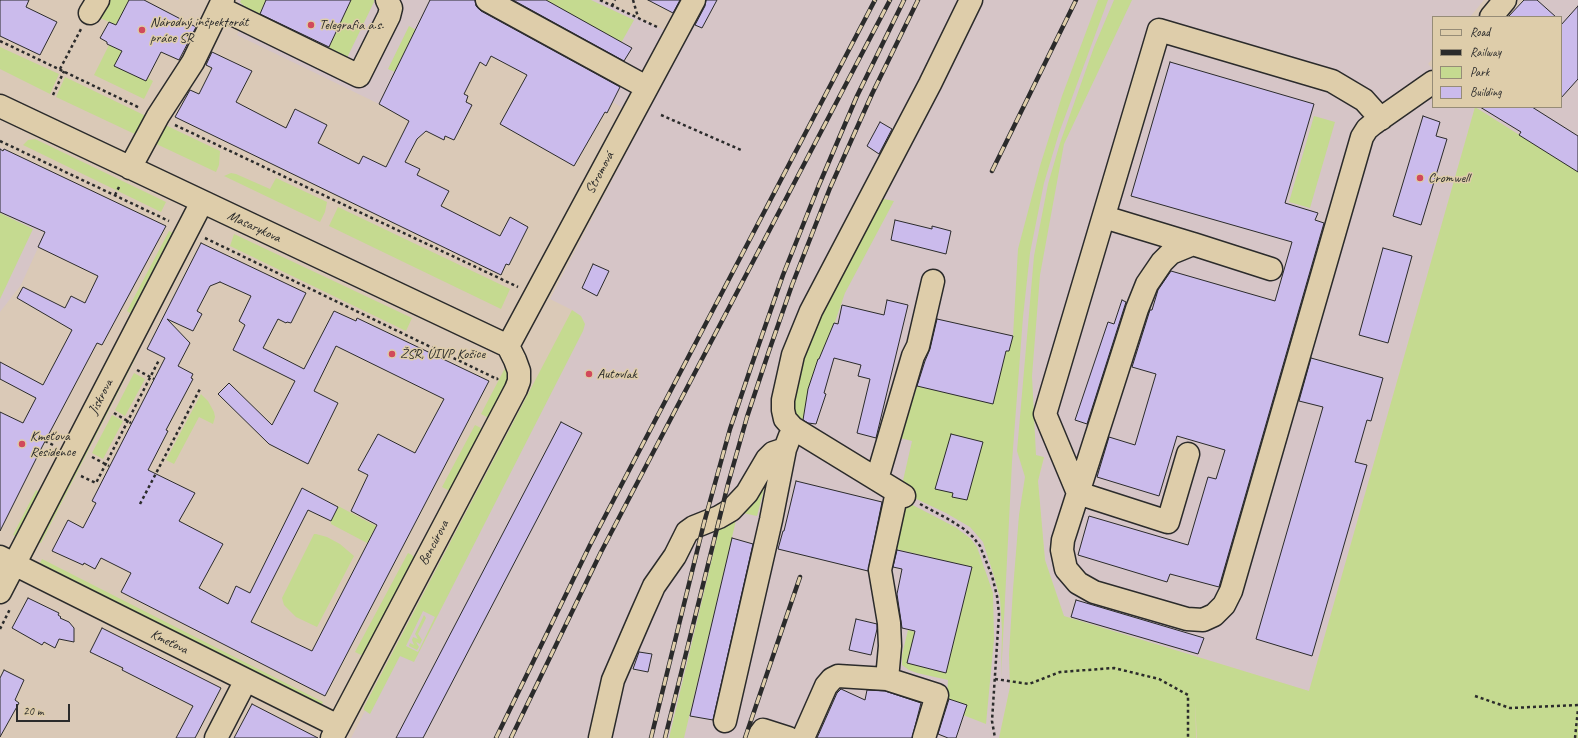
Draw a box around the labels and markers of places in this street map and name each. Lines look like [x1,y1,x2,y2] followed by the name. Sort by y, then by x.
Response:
[150,14,248,46] place label: Národný inšpektorát práce SR
[319,17,384,33] place label: Telegrafia a.s.
[306,20,316,30] marker: Telegrafia a.s.
[137,25,147,35] marker: Národný inšpektorát práce SR
[1428,170,1470,186] place label: Cromwell
[1415,173,1425,183] marker: Cromwell
[400,346,485,362] place label: ŽSR, ÚIVP Košice
[387,349,397,359] marker: ŽSR, ÚIVP Košice
[597,366,636,382] place label: Autovlak
[584,369,594,379] marker: Autovlak
[30,428,75,460] place label: Kmeťova Residence
[17,439,27,449] marker: Kmeťova Residence

